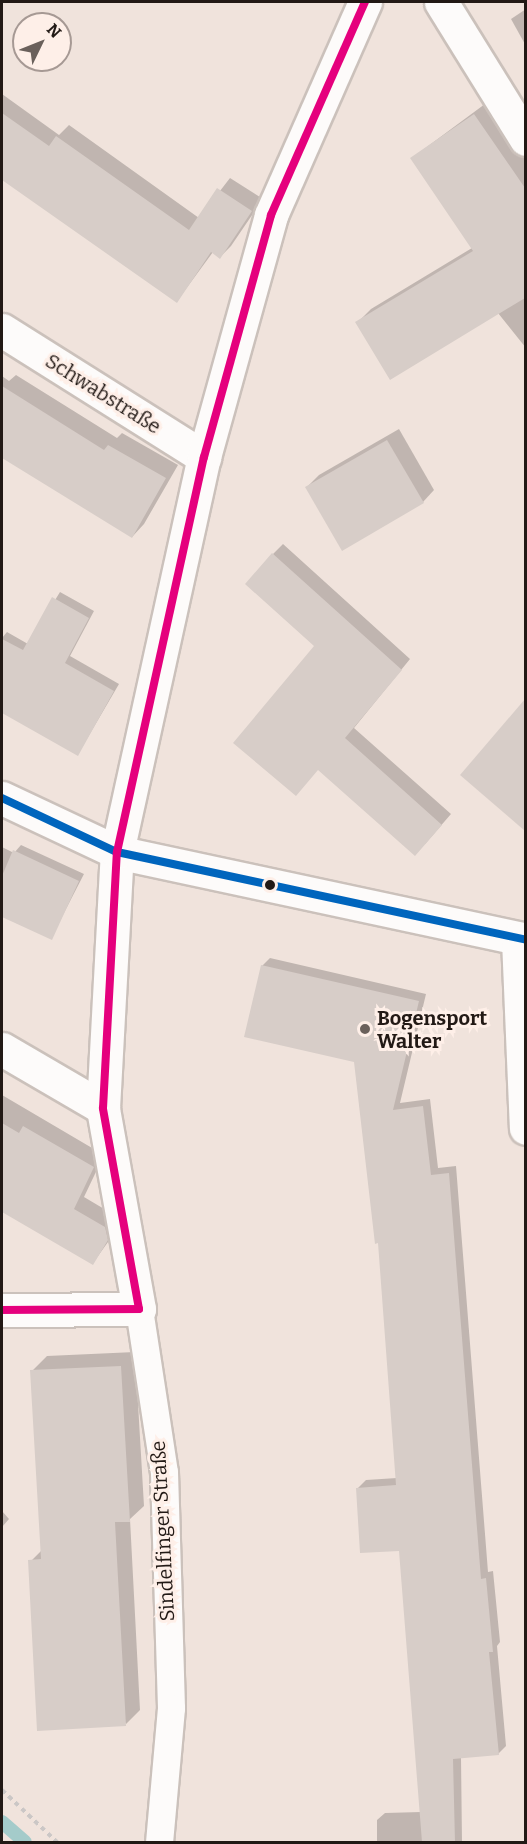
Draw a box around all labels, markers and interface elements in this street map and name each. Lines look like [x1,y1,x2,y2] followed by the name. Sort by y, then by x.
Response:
[12,12,72,72] north arrow
[43,20,65,42] text: N
[41,349,165,439] street label: Schwabstraße
[264,879,276,891] unlabelled marker
[377,1006,487,1053] place label: Bogensport Walter
[358,1022,372,1036] marker: Bogensport Walter
[146,1440,180,1622] street label: Sindelfinger Straße

